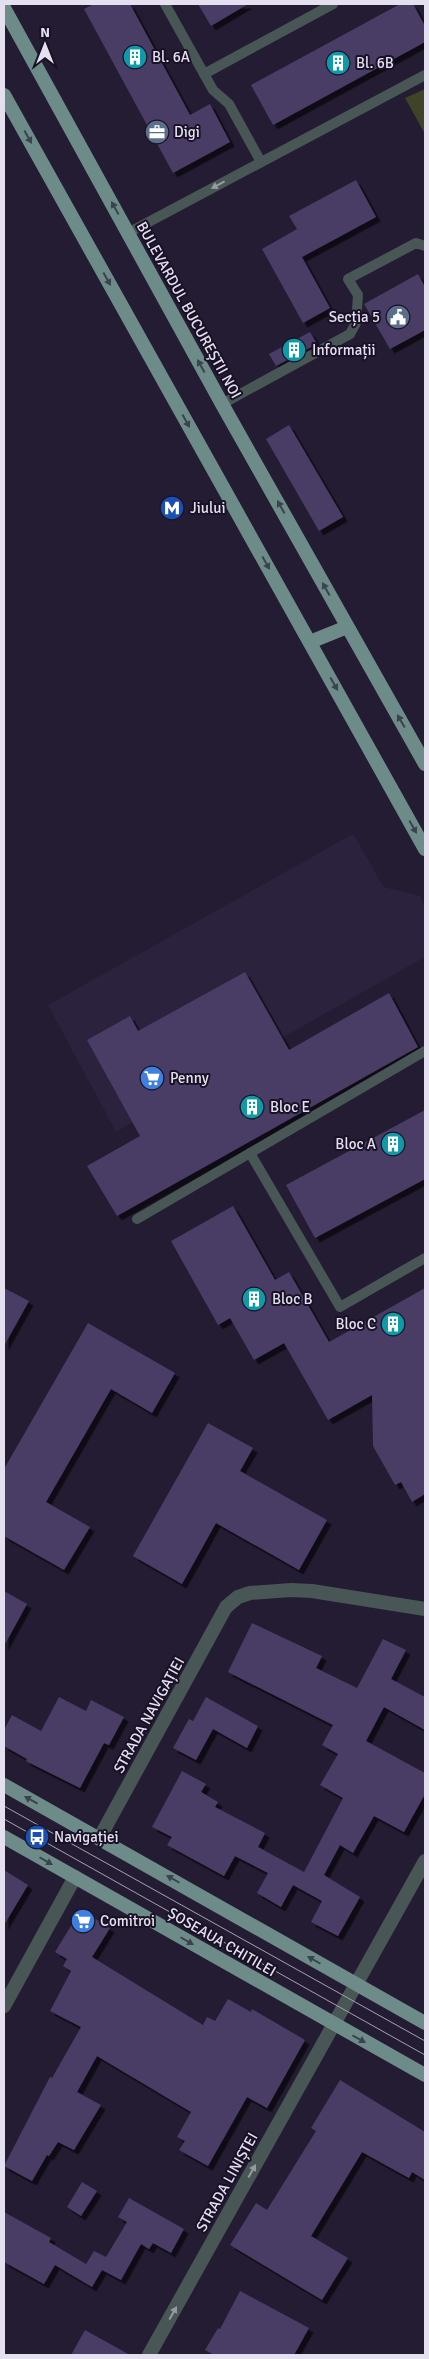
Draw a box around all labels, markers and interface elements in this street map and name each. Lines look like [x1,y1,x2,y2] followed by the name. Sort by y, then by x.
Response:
[20,20,70,70] north arrow
[40,24,50,41] text: N
[122,44,148,70] building icon: Bl. 6A
[152,48,190,66] place label: Bl. 6A
[325,50,351,76] building icon: Bl. 6B
[356,54,394,72] place label: Bl. 6B
[144,119,170,145] office icon: Digi
[174,123,200,141] place label: Digi
[23,131,32,144] one-way arrow
[211,181,226,189] one-way arrow
[110,201,119,215] one-way arrow
[133,218,245,402] street label: BULEVARDUL BUCUREȘTII NOI
[103,272,111,286] one-way arrow
[385,304,411,330] public building icon: Secția 5
[329,308,380,327] place label: Secția 5
[281,337,307,363] building icon: Informații
[312,341,376,360] place label: Informații
[197,359,206,372] one-way arrow
[182,413,190,428] one-way arrow
[159,495,185,521] metro station icon: Jiului
[190,499,225,517] place label: Jiului
[276,501,285,514] one-way arrow
[261,556,270,569] one-way arrow
[322,581,330,596] one-way arrow
[329,678,338,691] one-way arrow
[397,714,405,729] one-way arrow
[408,820,417,833] one-way arrow
[139,1065,165,1091] supermarket icon: Penny
[170,1069,209,1087] place label: Penny
[239,1094,265,1120] building icon: Bloc E
[270,1098,310,1116] place label: Bloc E
[380,1131,406,1157] building icon: Bloc A
[335,1135,376,1153] place label: Bloc A
[241,1286,267,1312] building icon: Bloc B
[272,1290,313,1308] place label: Bloc B
[380,1311,406,1337] building icon: Bloc C
[335,1315,376,1333] place label: Bloc C
[110,1654,189,1777] street label: STRADA NAVIGAȚIEI
[24,1795,38,1804] one-way arrow
[24,1824,50,1850] bus stop icon: Navigației
[54,1828,119,1847] place label: Navigației
[40,1856,53,1865] one-way arrow
[166,1875,179,1884] one-way arrow
[165,1904,279,1980] street label: ȘOSEAUA CHITILEI
[70,1908,96,1934] supermarket icon: Comitroi
[100,1912,155,1930] place label: Comitroi
[180,1937,195,1945] one-way arrow
[306,1956,321,1964] one-way arrow
[352,2034,366,2043] one-way arrow
[192,2129,262,2235] street label: STRADA LINIȘTEI
[248,2163,256,2178] one-way arrow
[169,2305,177,2320] one-way arrow

